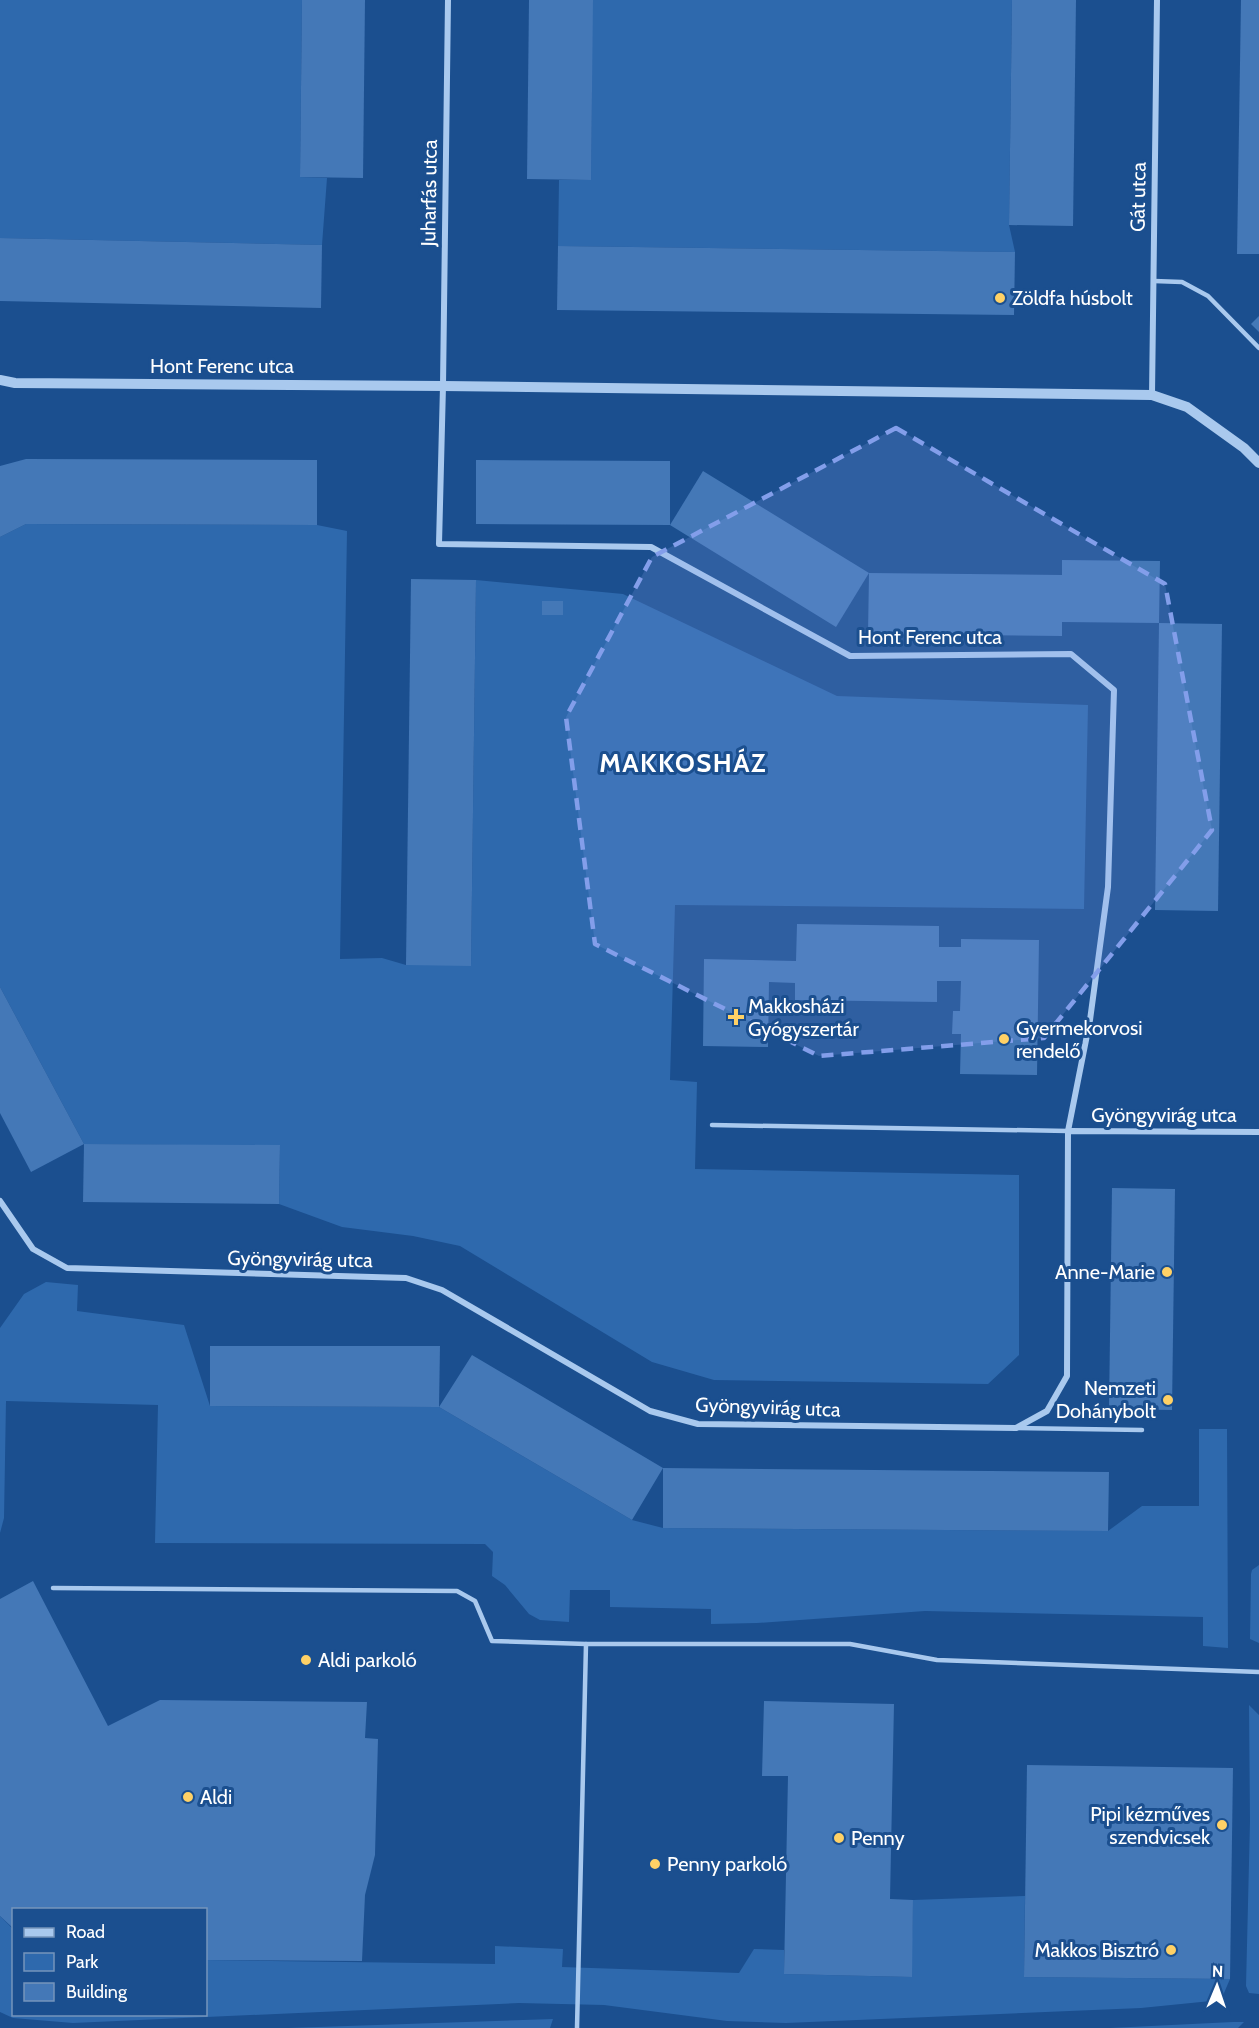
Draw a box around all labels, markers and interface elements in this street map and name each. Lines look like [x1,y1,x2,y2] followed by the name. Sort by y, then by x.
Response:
[416,139,442,248] street label: Juharfás utca
[1125,161,1151,232] street label: Gát utca
[1012,286,1133,310] place label: Zöldfa húsbolt
[993,291,1007,305] marker: Zöldfa húsbolt
[150,354,294,378] street label: Hont Ferenc utca
[858,625,1002,649] street label: Hont Ferenc utca
[599,747,767,779] district label: MAKKOSHÁZ
[748,994,859,1041] place label: Makkosházi Gyógyszertár
[729,1010,743,1024] marker: Makkosházi Gyógyszertár
[1016,1016,1142,1063] place label: Gyermekorvosi rendelő
[997,1032,1011,1046] marker: Gyermekorvosi rendelő
[1091,1103,1237,1127] street label: Gyöngyvirág utca
[227,1246,373,1272] street label: Gyöngyvirág utca
[1055,1260,1155,1284] place label: Anne-Marie
[1160,1265,1174,1279] marker: Anne-Marie
[1056,1376,1156,1423] place label: Nemzeti Dohánybolt
[695,1392,841,1422] street label: Gyöngyvirág utca
[1161,1393,1175,1407] marker: Nemzeti Dohánybolt
[318,1648,417,1672] place label: Aldi parkoló
[299,1653,313,1667] marker: Aldi parkoló
[200,1785,232,1809] place label: Aldi
[181,1790,195,1804] marker: Aldi
[1090,1802,1210,1849] place label: Pipi kézműves szendvicsek
[1215,1818,1229,1832] marker: Pipi kézműves szendvicsek
[851,1826,905,1850] place label: Penny
[832,1831,846,1845] marker: Penny
[667,1852,787,1876] place label: Penny parkoló
[648,1857,662,1871] marker: Penny parkoló
[12,1908,207,2016] legend
[66,1921,105,1943] text: Road
[1034,1938,1159,1962] place label: Makkos Bisztró
[1164,1943,1178,1957] marker: Makkos Bisztró
[66,1951,99,1973] text: Park
[1187,1956,1247,2016] north arrow
[1212,1962,1223,1981] text: N
[66,1981,128,2003] text: Building

